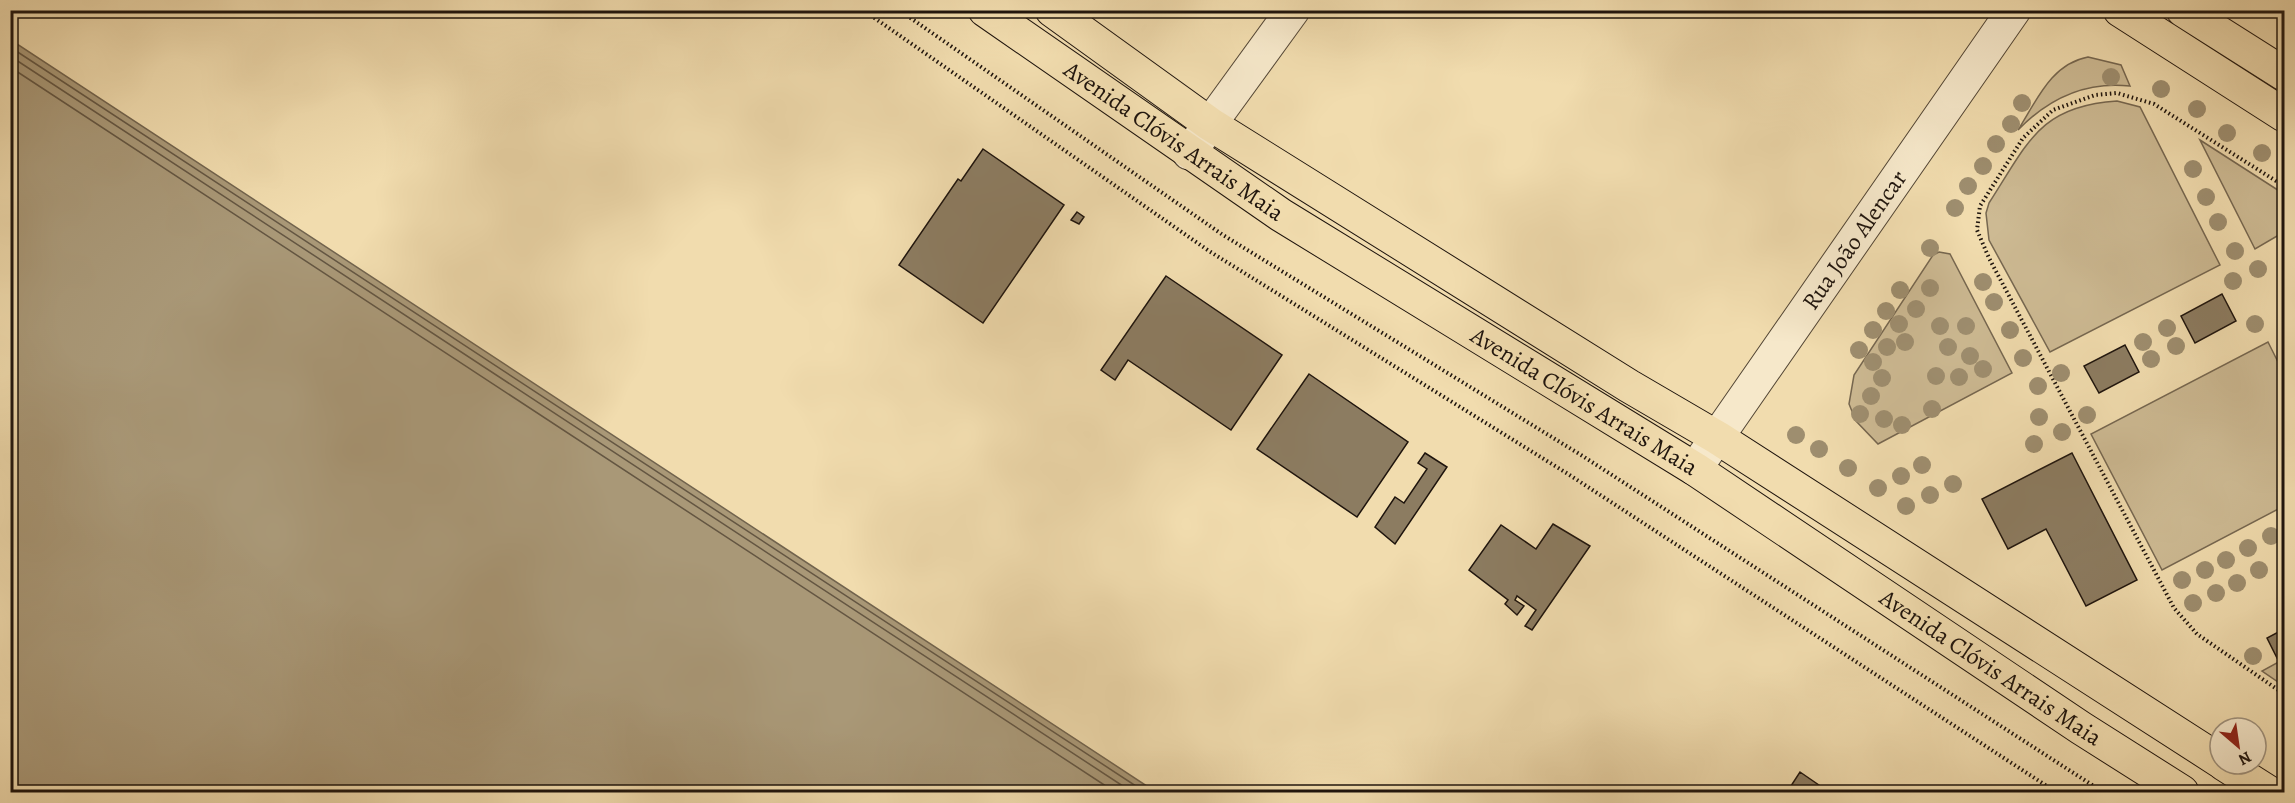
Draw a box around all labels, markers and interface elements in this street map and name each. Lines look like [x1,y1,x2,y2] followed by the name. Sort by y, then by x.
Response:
[1057,53,1291,229] street label: Avenida Clóvis Arrais Maia
[1794,164,1914,316] street label: Rua João Alencar
[1464,319,1705,483] street label: Avenida Clóvis Arrais Maia
[1873,581,2109,754] street label: Avenida Clóvis Arrais Maia
[2208,716,2268,776] north arrow
[2234,746,2255,771] text: N

